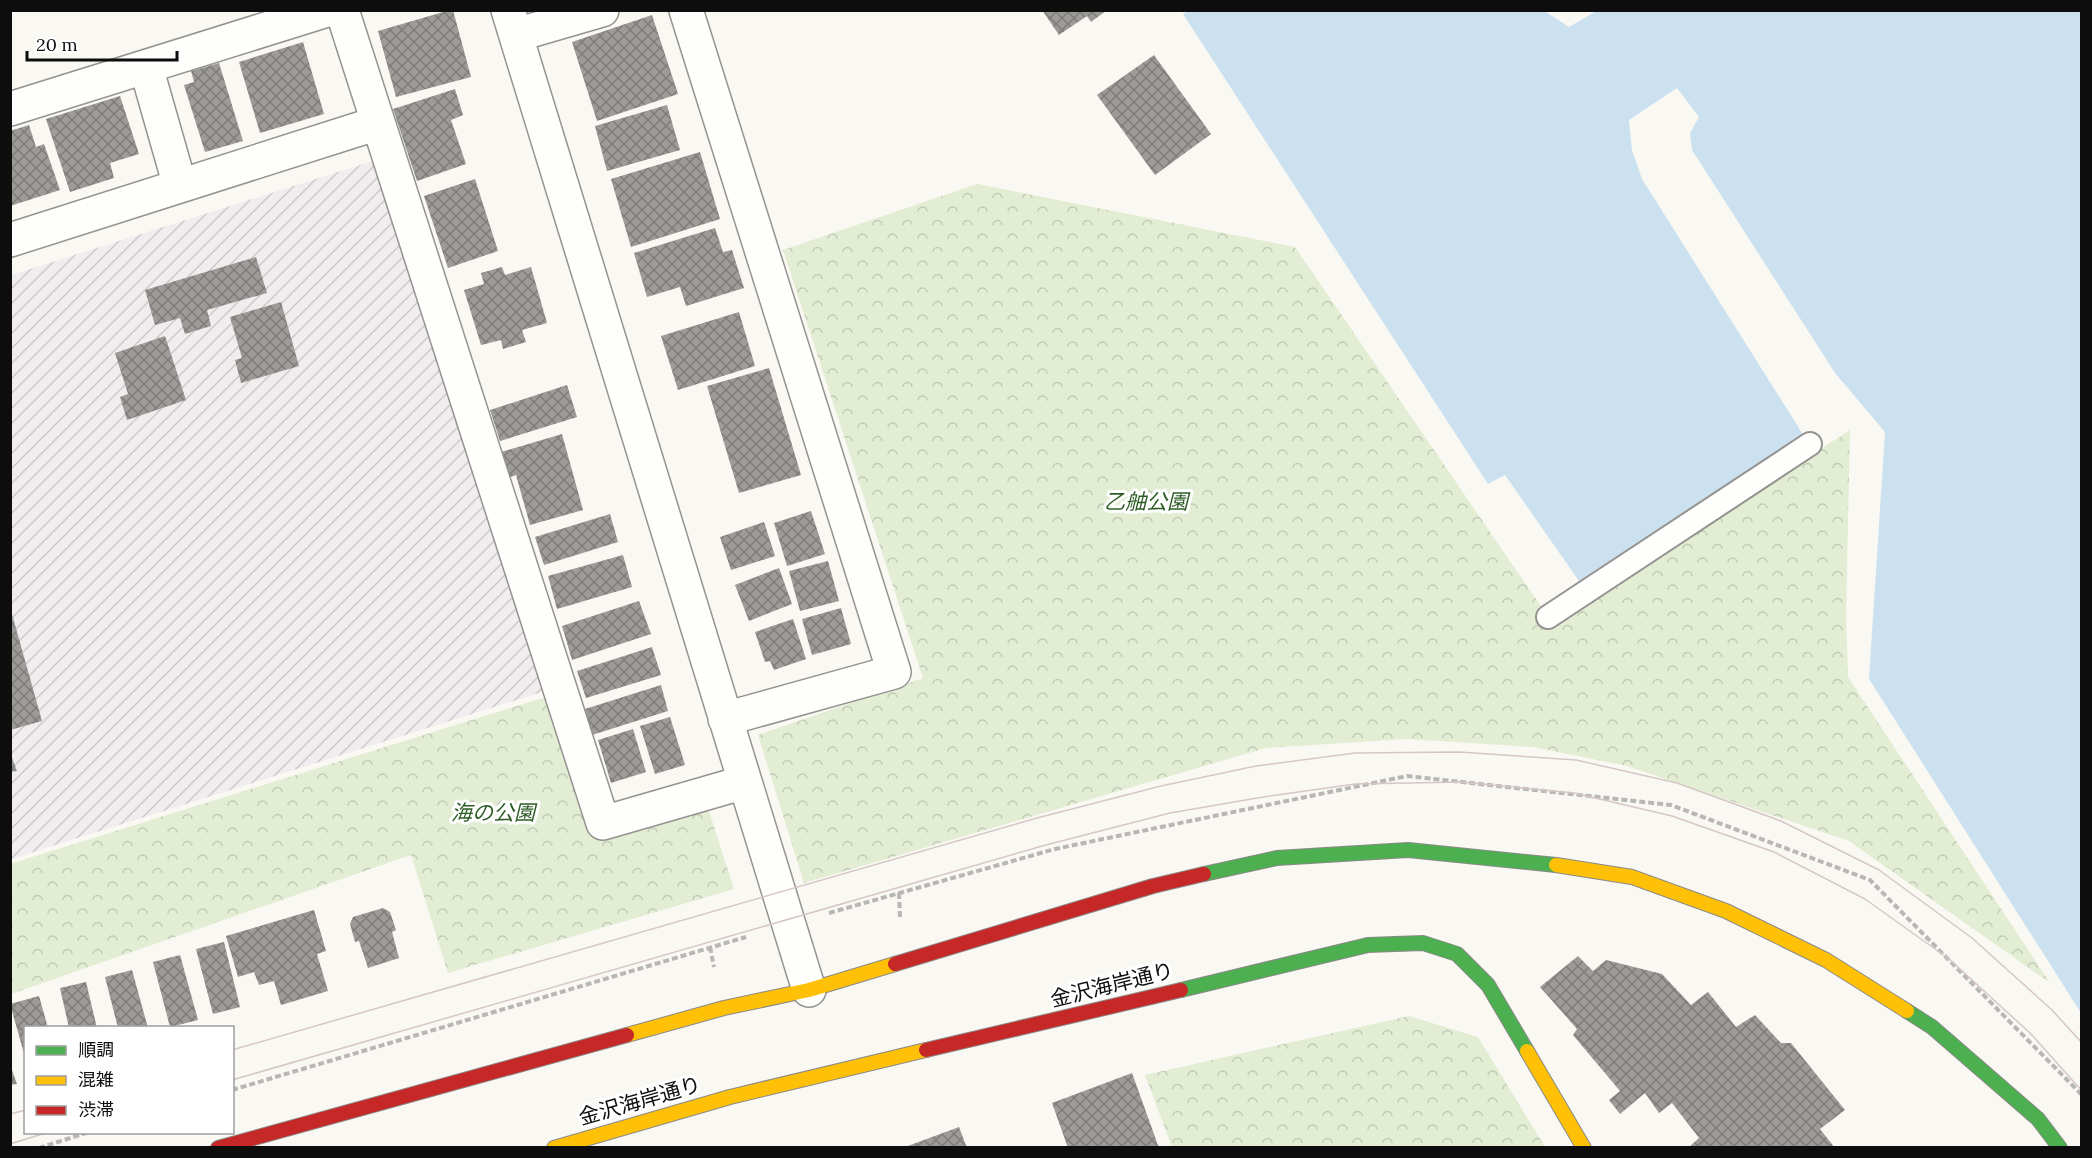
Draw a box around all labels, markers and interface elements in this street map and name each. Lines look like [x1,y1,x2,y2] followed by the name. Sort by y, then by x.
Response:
[27,24,177,62] scale bar
[36,33,78,56] text: 20 m
[1104,488,1191,515] park label: 乙舳公園
[451,799,538,826] park label: 海の公園
[1047,956,1176,1013] street label: 金沢海岸通り
[24,1026,234,1134] legend
[78,1038,114,1061] text: 順調
[78,1068,114,1091] text: 混雑
[576,1070,704,1131] street label: 金沢海岸通り
[78,1098,114,1121] text: 渋滞

